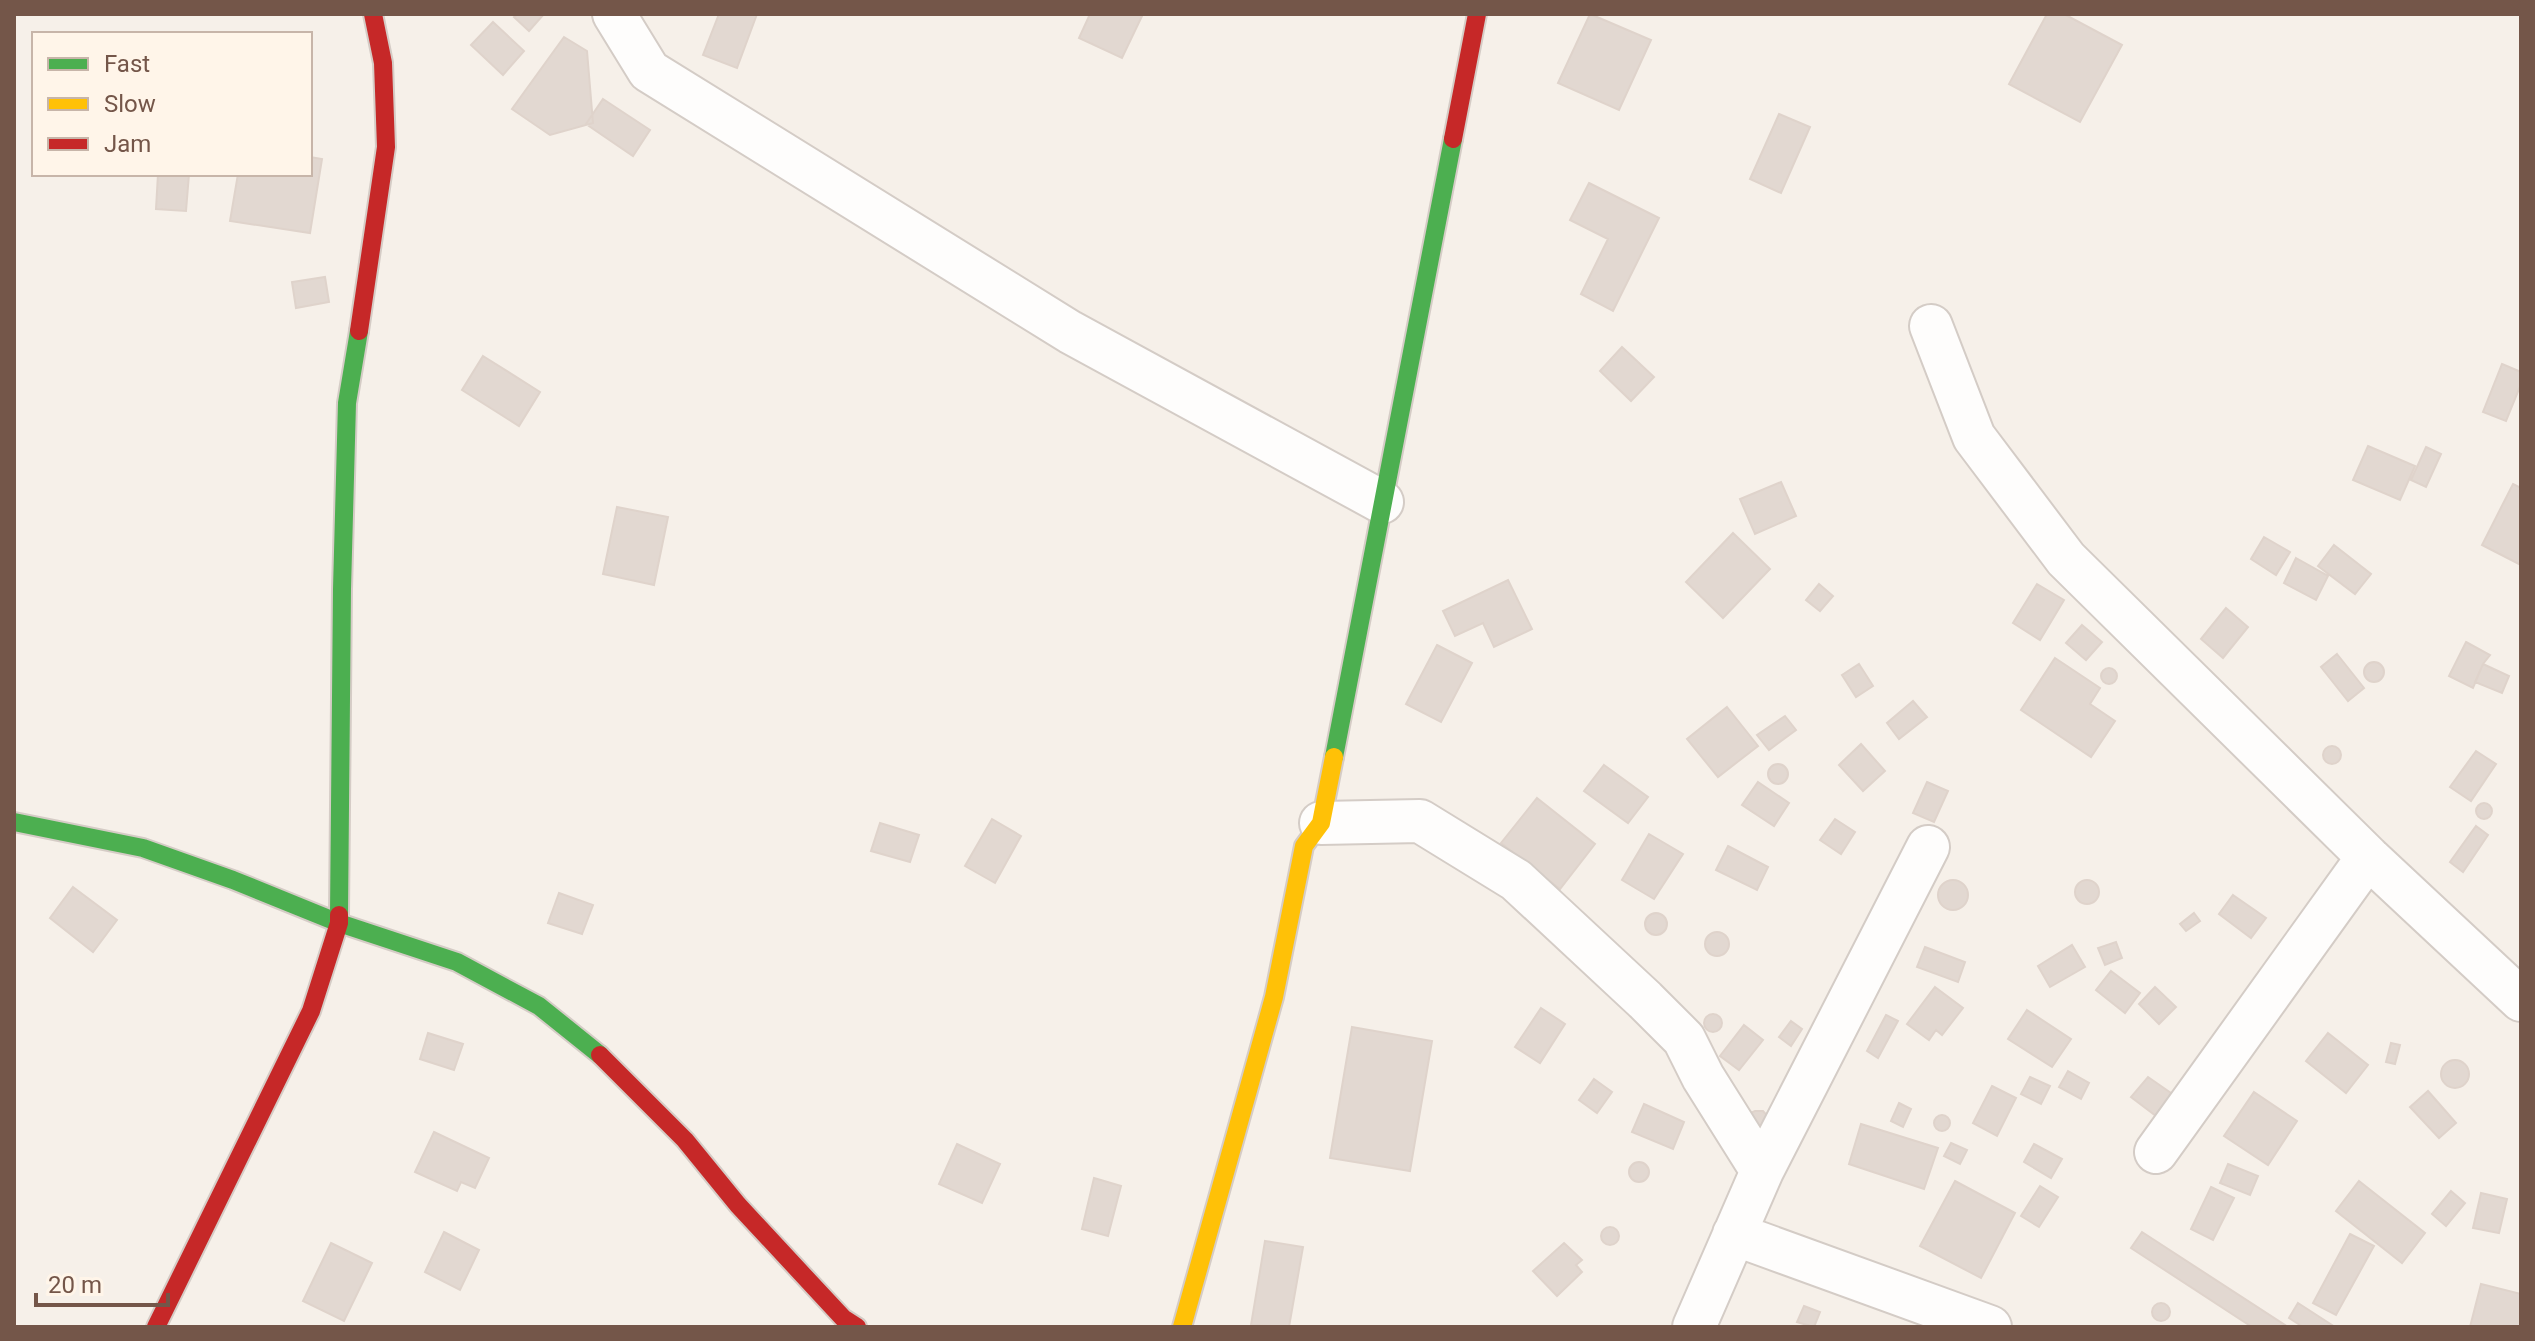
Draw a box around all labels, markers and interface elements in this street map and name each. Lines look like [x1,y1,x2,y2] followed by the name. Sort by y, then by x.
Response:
[32,32,312,176] legend
[104,50,150,78] text: Fast
[104,90,156,118] text: Slow
[104,130,151,158] text: Jam
[36,1257,168,1307] scale bar
[48,1271,102,1299] text: 20 m

